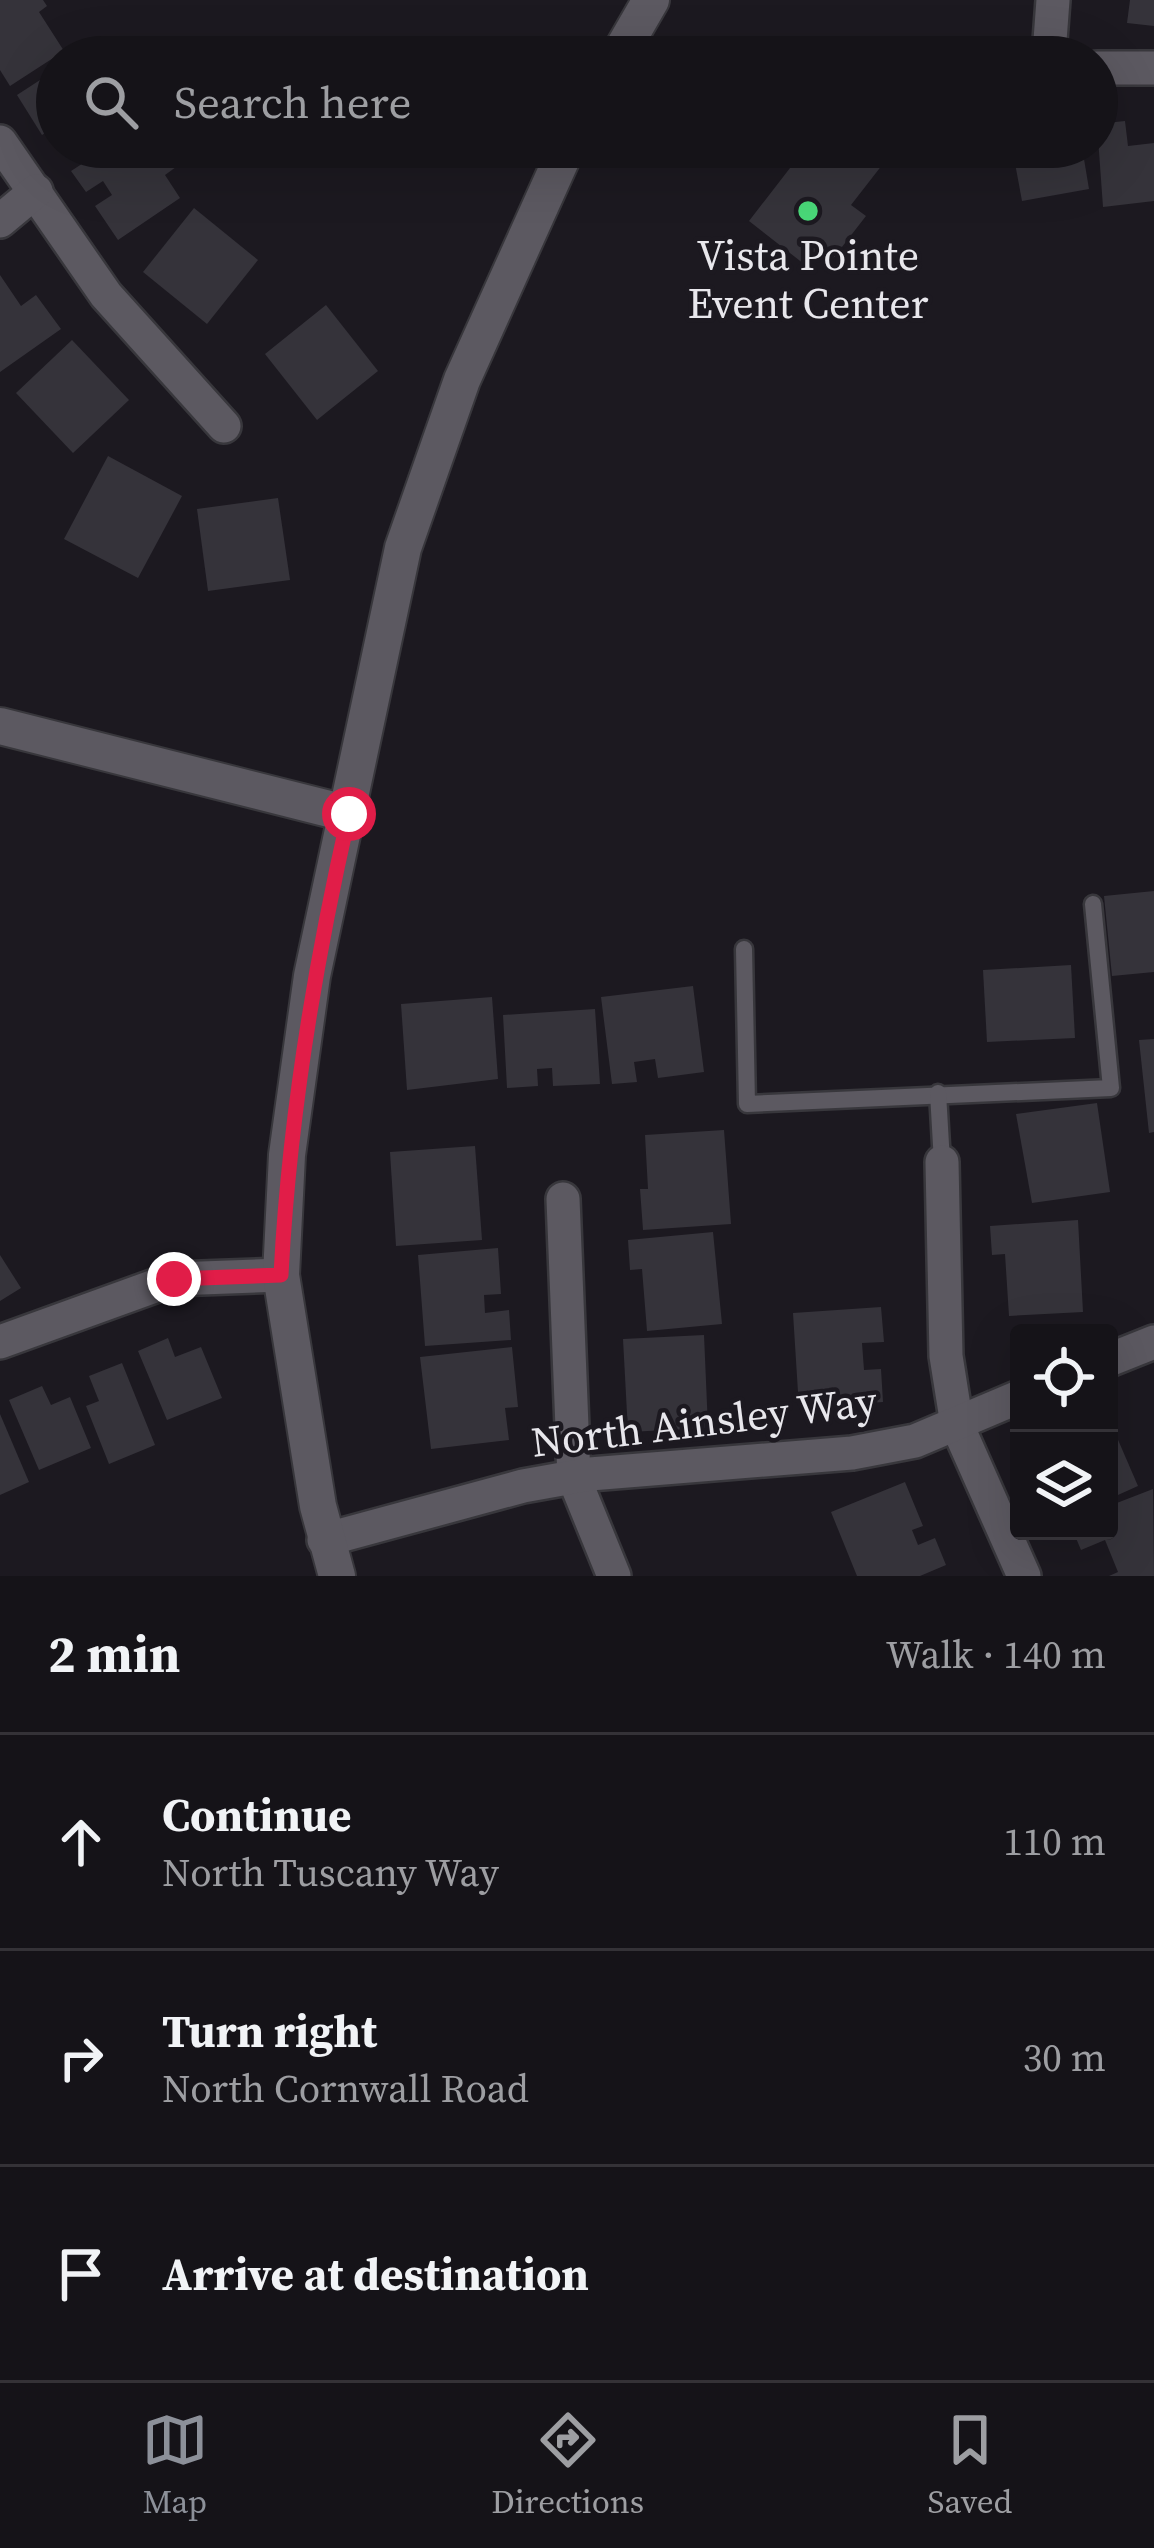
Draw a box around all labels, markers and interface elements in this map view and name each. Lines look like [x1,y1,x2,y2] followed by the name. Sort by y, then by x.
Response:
[36,36,1118,168] search box
[78,69,144,135] icon: search
[174,71,411,133] text: Search here
[795,198,821,224] marker: Vista Pointe Event Center
[688,226,929,332] place label: Vista Pointe Event Center
[322,787,376,841] route start
[147,1252,201,1306] route end
[1010,1324,1118,1540] map controls
[1010,1324,1118,1432] button: locate
[528,1371,881,1471] street label: North Ainsley Way
[1010,1432,1118,1540] button: layers
[48,1619,180,1689] text: 2 min
[886,1628,1106,1681] text: Walk · 140 m
[162,1784,351,1846] text: Continue
[48,1809,114,1875] icon: ahead
[1003,1815,1106,1868] text: 110 m
[162,1846,499,1899] text: North Tuscany Way
[162,2000,377,2062] text: Turn right
[48,2025,114,2091] icon: right
[1023,2031,1106,2084] text: 30 m
[162,2062,529,2115] text: North Cornwall Road
[48,2241,114,2307] icon: arrive
[162,2243,589,2305] text: Arrive at destination
[142,2407,208,2524] tab: Map
[491,2407,644,2524] tab: Directions
[928,2407,1012,2524] tab: Saved

